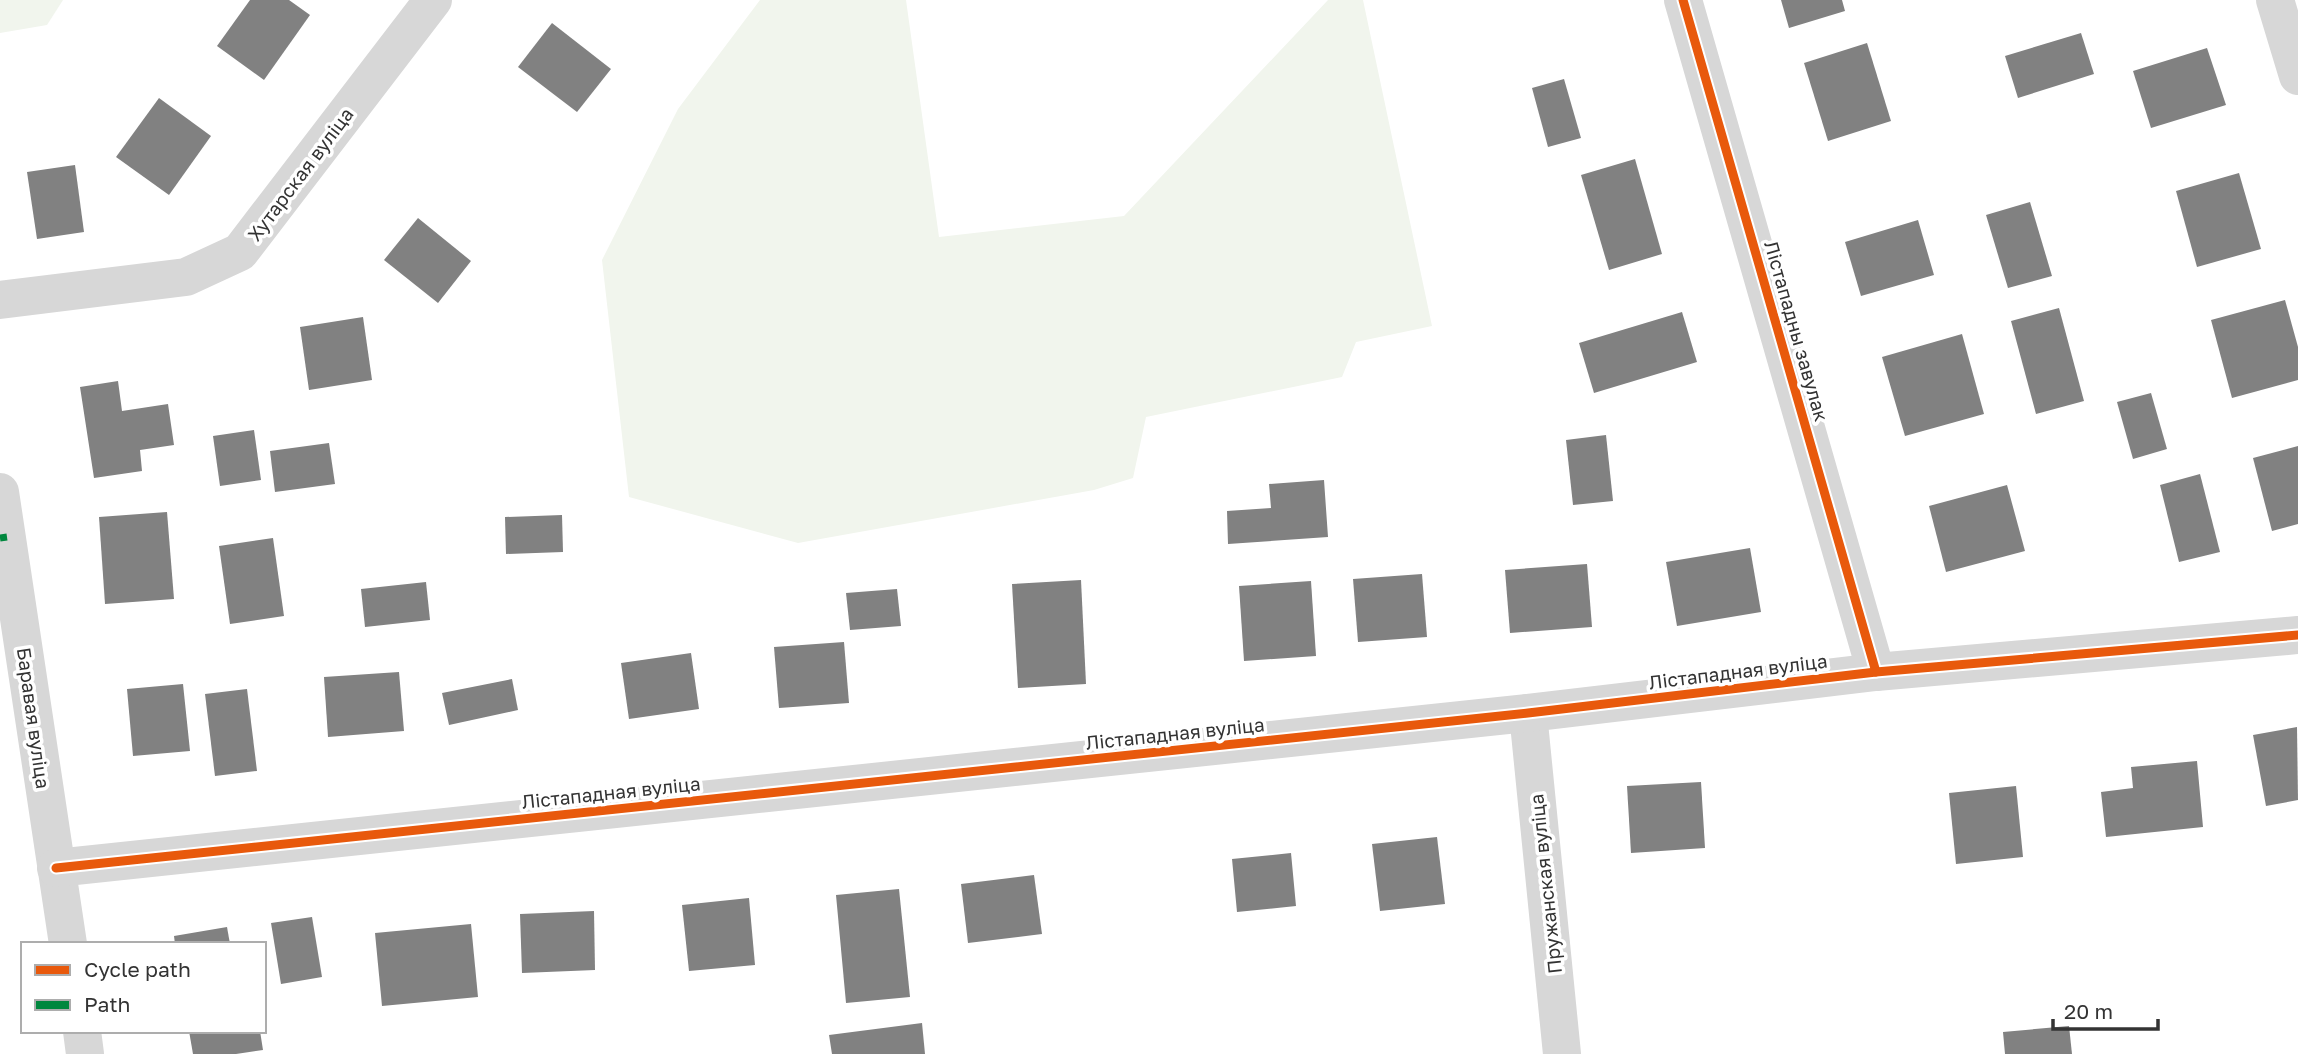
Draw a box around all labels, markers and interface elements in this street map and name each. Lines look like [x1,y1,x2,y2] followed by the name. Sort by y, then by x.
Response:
[242,103,358,245] street label: Хутарская вуліца
[1760,238,1834,424] street label: Лістападны завулак
[13,646,55,790] street label: Баравая вуліца
[1647,649,1829,693] street label: Лістападная вуліца
[1084,712,1266,754] street label: Лістападная вуліца
[520,771,702,813] street label: Лістападная вуліца
[1524,793,1566,975] street label: Пружанская вуліца
[21,942,266,1033] legend
[84,956,191,982] text: Cycle path
[2053,988,2158,1032] scale bar
[84,991,131,1017] text: Path
[2064,998,2113,1024] text: 20 m

